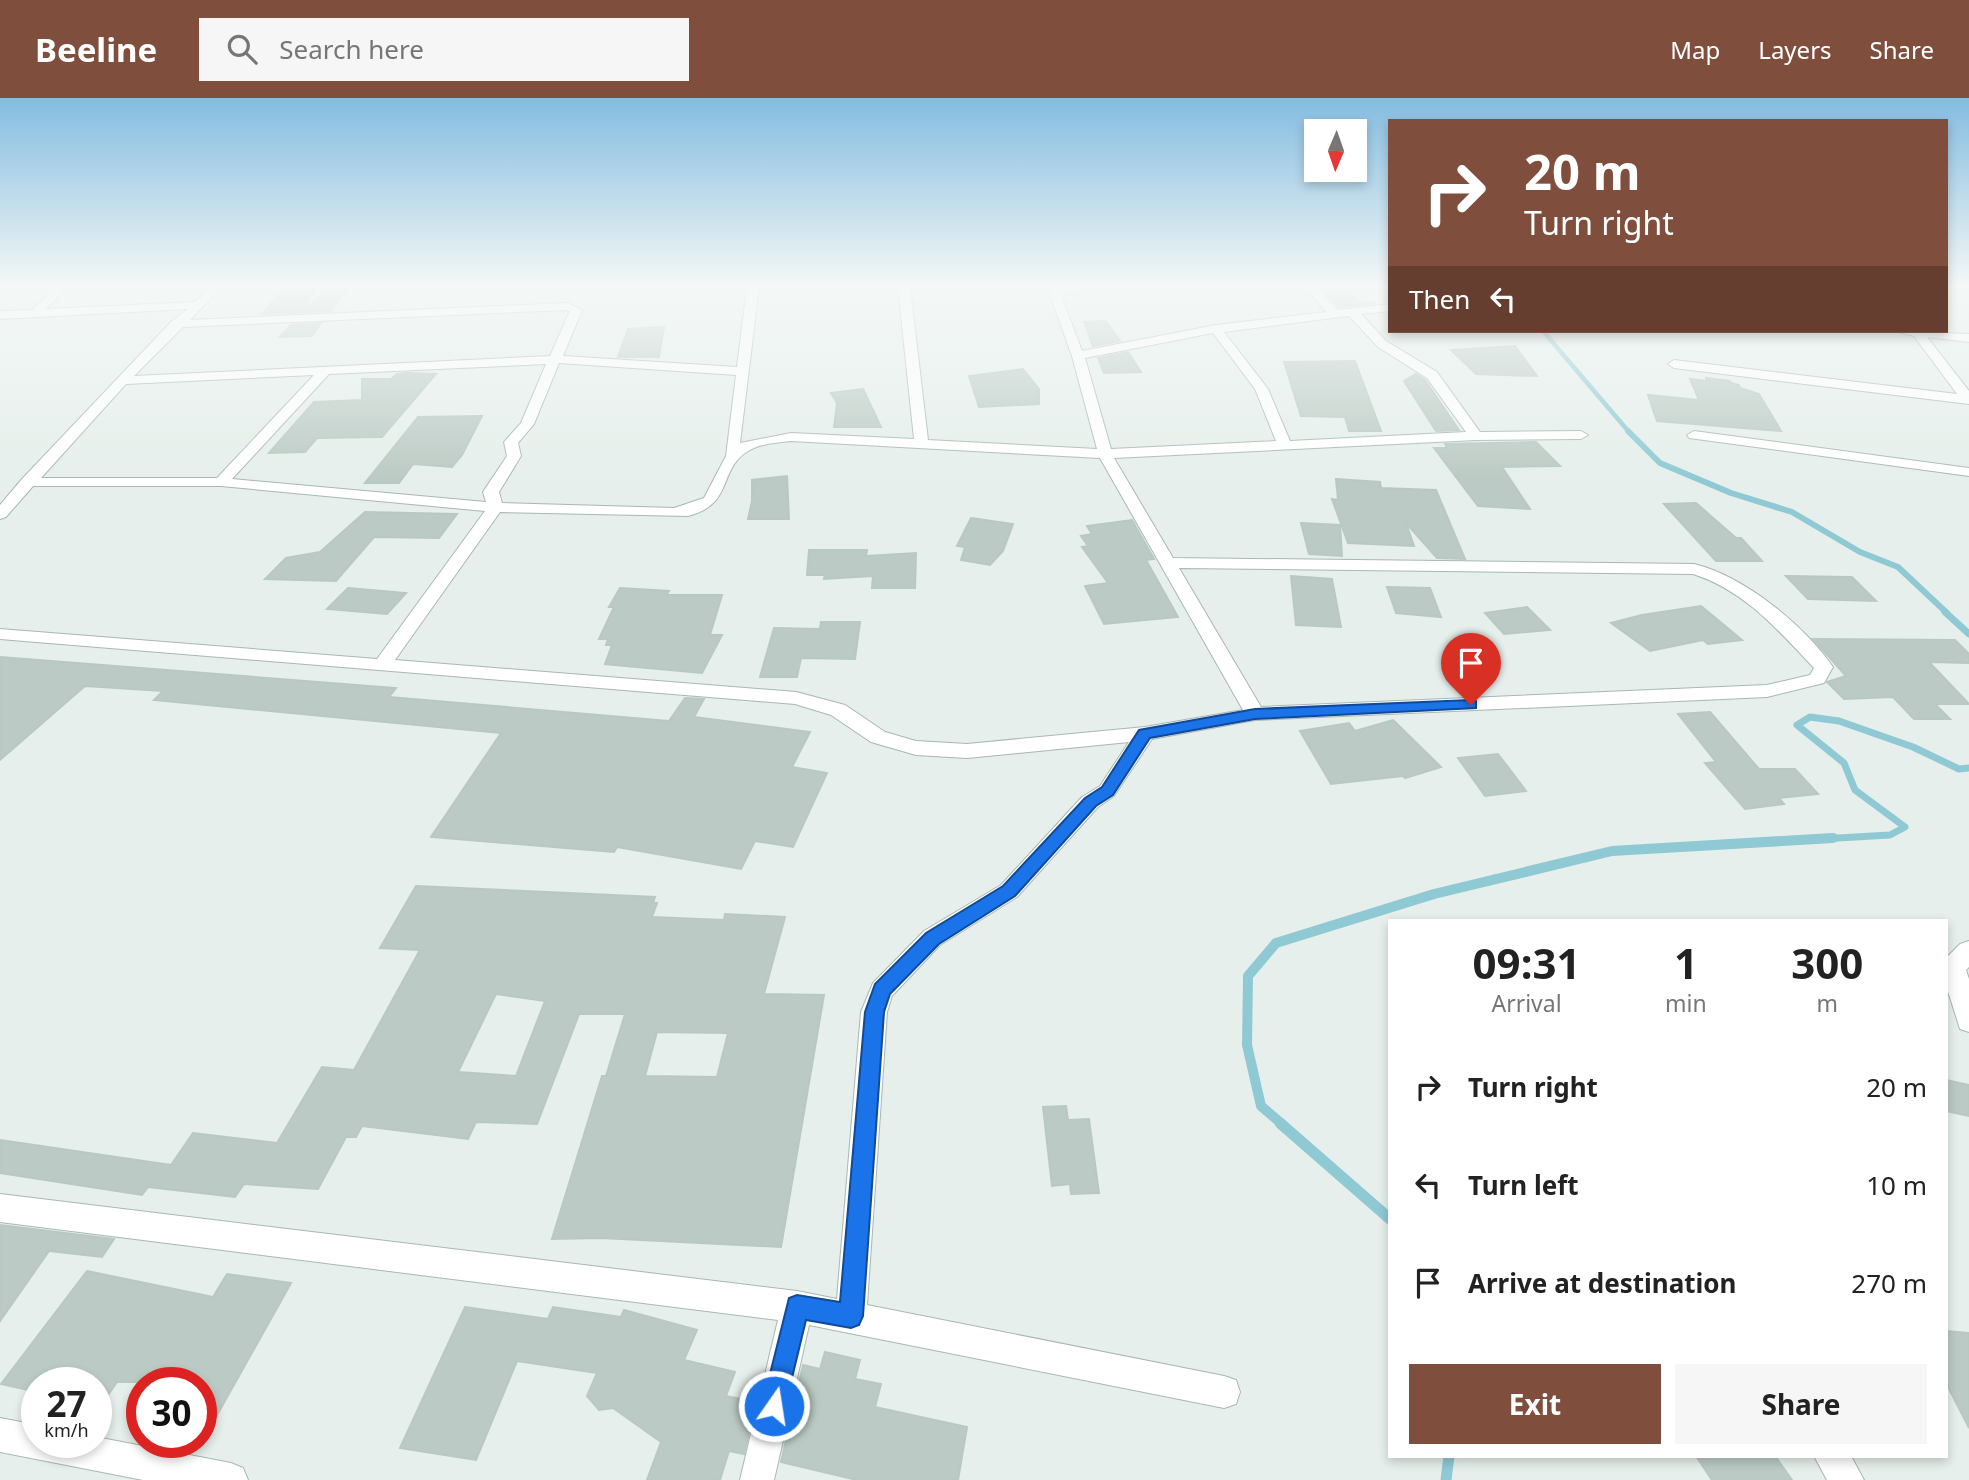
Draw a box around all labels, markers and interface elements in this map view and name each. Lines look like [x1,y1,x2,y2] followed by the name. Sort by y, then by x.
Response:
[199,18,689,81] search box
[35,27,157,72] text: Beeline
[223,30,261,68] icon: search
[279,31,424,67] text: Search here
[1670,33,1720,66] text: Map
[1758,33,1832,66] text: Layers
[1870,33,1934,66] text: Share
[1304,119,1367,182] north arrow
[1304,119,1367,182] map controls
[1524,138,1641,204] text: 20 m
[1409,147,1500,238] icon: right
[1524,201,1674,244] text: Turn right
[1484,280,1522,318] icon: left
[1409,281,1470,317] text: Then
[1441,633,1501,705] pin
[1452,644,1490,682] icon: arrive
[1473,934,1580,991] text: 09:31
[1674,934,1698,991] text: 1
[1791,934,1863,991] text: 300
[1491,987,1562,1019] text: Arrival
[1665,987,1707,1019] text: min
[1817,987,1838,1019] text: m
[1409,1068,1447,1106] icon: right
[1468,1069,1598,1105] text: Turn right
[1866,1069,1927,1105] text: 20 m
[1409,1166,1447,1204] icon: left
[1468,1167,1579,1203] text: Turn left
[1866,1167,1927,1203] text: 10 m
[1409,1264,1447,1302] icon: arrive
[1468,1265,1737,1301] text: Arrive at destination
[1851,1265,1927,1301] text: 270 m
[1409,1364,1661,1444] button: Exit
[1675,1364,1927,1444] button: Share
[126,1367,217,1458] speed limit sign: 30
[737,1369,811,1443] position arrow
[46,1380,87,1427] text: 27
[44,1418,89,1442] text: km/h

